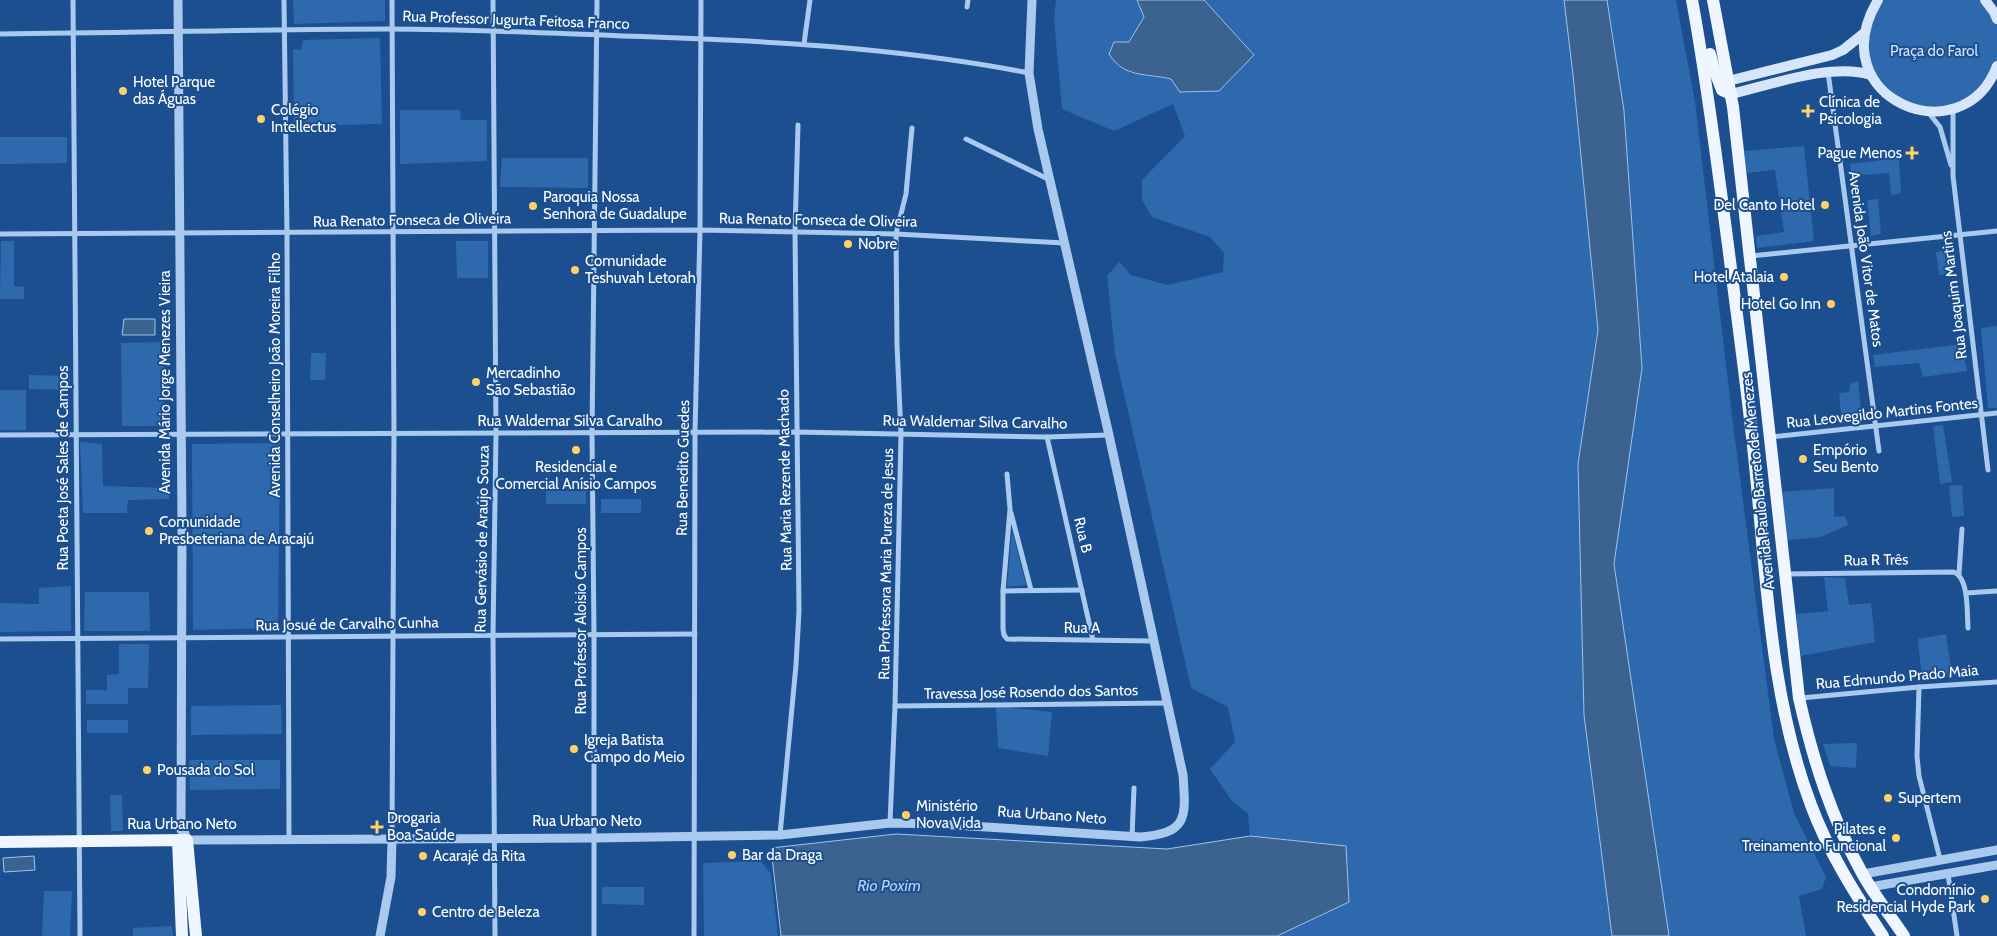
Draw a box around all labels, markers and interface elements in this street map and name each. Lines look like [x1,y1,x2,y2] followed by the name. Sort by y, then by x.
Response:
[402,7,630,33] street label: Rua Professor Jugurta Feitosa Franco
[1890,42,1979,60] park label: Praça do Farol
[133,73,215,108] place label: Hotel Parque das Águas
[117,85,129,97] marker: Hotel Parque das Águas
[1819,93,1882,128] place label: Clínica de Psicologia
[271,101,336,136] place label: Colégio Intellectus
[1801,104,1815,118] marker: Clínica de Psicologia
[255,113,267,125] marker: Colégio Intellectus
[1818,144,1902,162] place label: Pague Menos
[1906,147,1918,159] marker: Pague Menos
[1845,170,1887,348] street label: Avenida João Vitor de Matos
[543,188,687,223] place label: Paroquia Nossa Senhora de Guadalupe
[1714,196,1815,214] place label: Del Canto Hotel
[1819,199,1831,211] marker: Del Canto Hotel
[527,200,539,212] marker: Paroquia Nossa Senhora de Guadalupe
[313,209,512,231] street label: Rua Renato Fonseca de Oliveira
[719,209,918,231] street label: Rua Renato Fonseca de Oliveira
[1937,230,1971,360] street label: Rua Joaquim Martins
[858,235,897,253] place label: Nobre
[842,238,854,250] marker: Nobre
[585,252,696,287] place label: Comunidade Teshuvah Letorah
[266,253,284,497] street label: Avenida Conselheiro João Moreira Filho
[569,264,581,276] marker: Comunidade Teshuvah Letorah
[1694,268,1775,286] place label: Hotel Atalaia
[156,269,174,494] street label: Avenida Mário Jorge Menezes Vieira
[1778,271,1790,283] marker: Hotel Atalaia
[1741,295,1821,313] place label: Hotel Go Inn
[1825,298,1837,310] marker: Hotel Go Inn
[486,364,575,399] place label: Mercadinho São Sebastião
[54,366,72,570] street label: Rua Poeta José Sales de Campos
[1738,372,1778,590] street label: Avenida Paulo Barreto de Menezes
[470,376,482,388] marker: Mercadinho São Sebastião
[774,389,796,571] street label: Rua Maria Rezende Machado
[1785,394,1979,432] street label: Rua Leovegildo Martins Fontes
[673,400,693,536] street label: Rua Benedito Guedes
[882,411,1068,433] street label: Rua Waldemar Silva Carvalho
[478,412,662,430] street label: Rua Waldemar Silva Carvalho
[1813,441,1879,476] place label: Empório Seu Bento
[471,444,493,633] street label: Rua Gervásio de Araújo Souza
[570,444,582,456] marker: Residencial e Comercial Anísio Campos
[875,448,897,680] street label: Rua Professora Maria Pureza de Jesus
[1797,453,1809,465] marker: Empório Seu Bento
[496,458,657,493] place label: Residencial e Comercial Anísio Campos
[159,513,314,548] place label: Comunidade Presbeteriana de Aracajú
[1070,515,1096,555] street label: Rua B
[143,525,155,537] marker: Comunidade Presbeteriana de Aracajú
[572,527,590,715] street label: Rua Professor Aloisio Campos
[1843,550,1909,570] street label: Rua R Três
[255,613,440,635] street label: Rua Josué de Carvalho Cunha
[1064,619,1101,637] street label: Rua A
[1815,661,1980,693] street label: Rua Edmundo Prado Maia
[924,681,1138,703] street label: Travessa José Rosendo dos Santos
[584,731,685,766] place label: Igreja Batista Campo do Meio
[568,743,580,755] marker: Igreja Batista Campo do Meio
[157,761,255,779] place label: Pousada do Sol
[141,764,153,776] marker: Pousada do Sol
[1898,789,1961,807] place label: Supertem
[1882,792,1894,804] marker: Supertem
[916,797,982,832] place label: Ministério Nova Vida
[997,802,1107,828] street label: Rua Urbano Neto
[387,809,455,844] place label: Drogaria Boa Saúde
[900,809,912,821] marker: Ministério Nova Vida
[532,812,642,830] street label: Rua Urbano Neto
[127,815,237,833] street label: Rua Urbano Neto
[1742,820,1886,855] place label: Pilates e Treinamento Funcional
[371,821,383,833] marker: Drogaria Boa Saúde
[1890,832,1902,844] marker: Pilates e Treinamento Funcional
[742,846,823,864] place label: Bar da Draga
[433,847,526,865] place label: Acarajé da Rita
[726,849,738,861] marker: Bar da Draga
[417,850,429,862] marker: Acarajé da Rita
[857,876,921,895] water label: Rio Poxim
[1836,881,1975,916] place label: Condomínio Residencial Hyde Park
[1979,893,1991,905] marker: Condomínio Residencial Hyde Park
[432,903,540,921] place label: Centro de Beleza
[416,906,428,918] marker: Centro de Beleza

